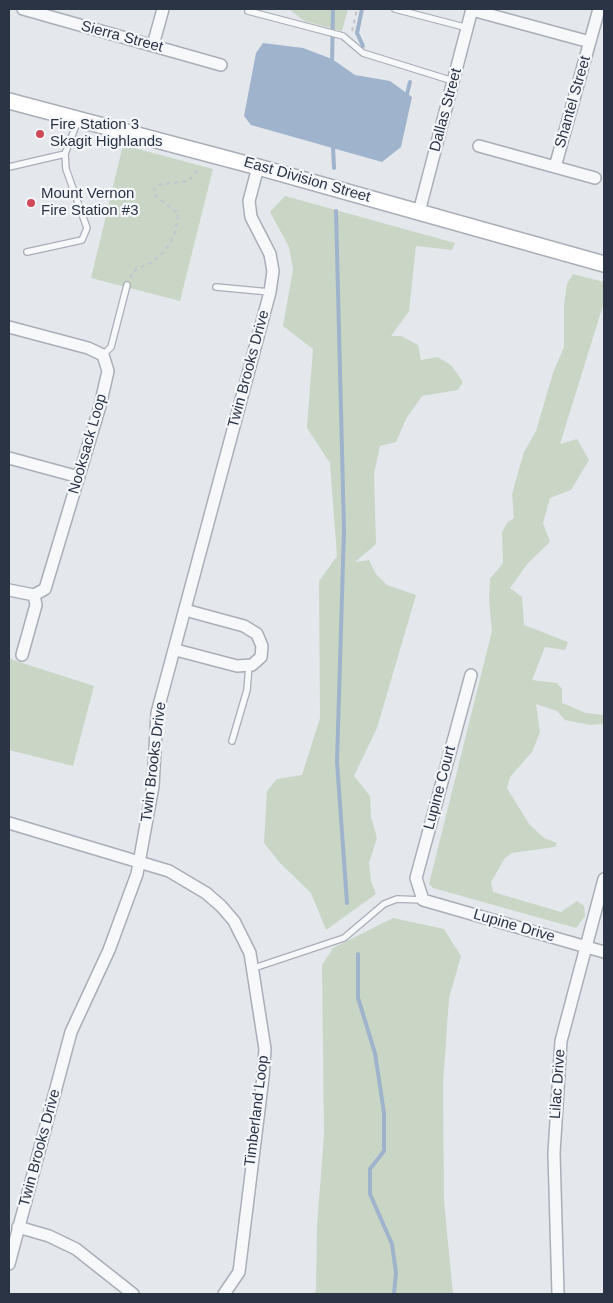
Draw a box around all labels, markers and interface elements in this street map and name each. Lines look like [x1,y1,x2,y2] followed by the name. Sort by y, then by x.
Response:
[79,17,165,57] street label: Sierra Street
[551,54,595,150] street label: Shantel Street
[426,66,466,154] street label: Dallas Street
[50,116,163,151] place label: Fire Station 3 Skagit Highlands
[34,128,46,140] marker: Fire Station 3 Skagit Highlands
[242,153,372,207] street label: East Division Street
[41,185,139,220] place label: Mount Vernon Fire Station #3
[25,197,37,209] marker: Mount Vernon Fire Station #3
[225,308,273,430] street label: Twin Brooks Drive
[65,392,111,496] street label: Nooksack Loop
[138,701,170,823] street label: Twin Brooks Drive
[420,744,460,832] street label: Lupine Court
[471,906,557,946] street label: Lupine Drive
[547,1048,569,1120] street label: Lilac Drive
[241,1054,273,1168] street label: Timberland Loop
[16,1087,64,1209] street label: Twin Brooks Drive

